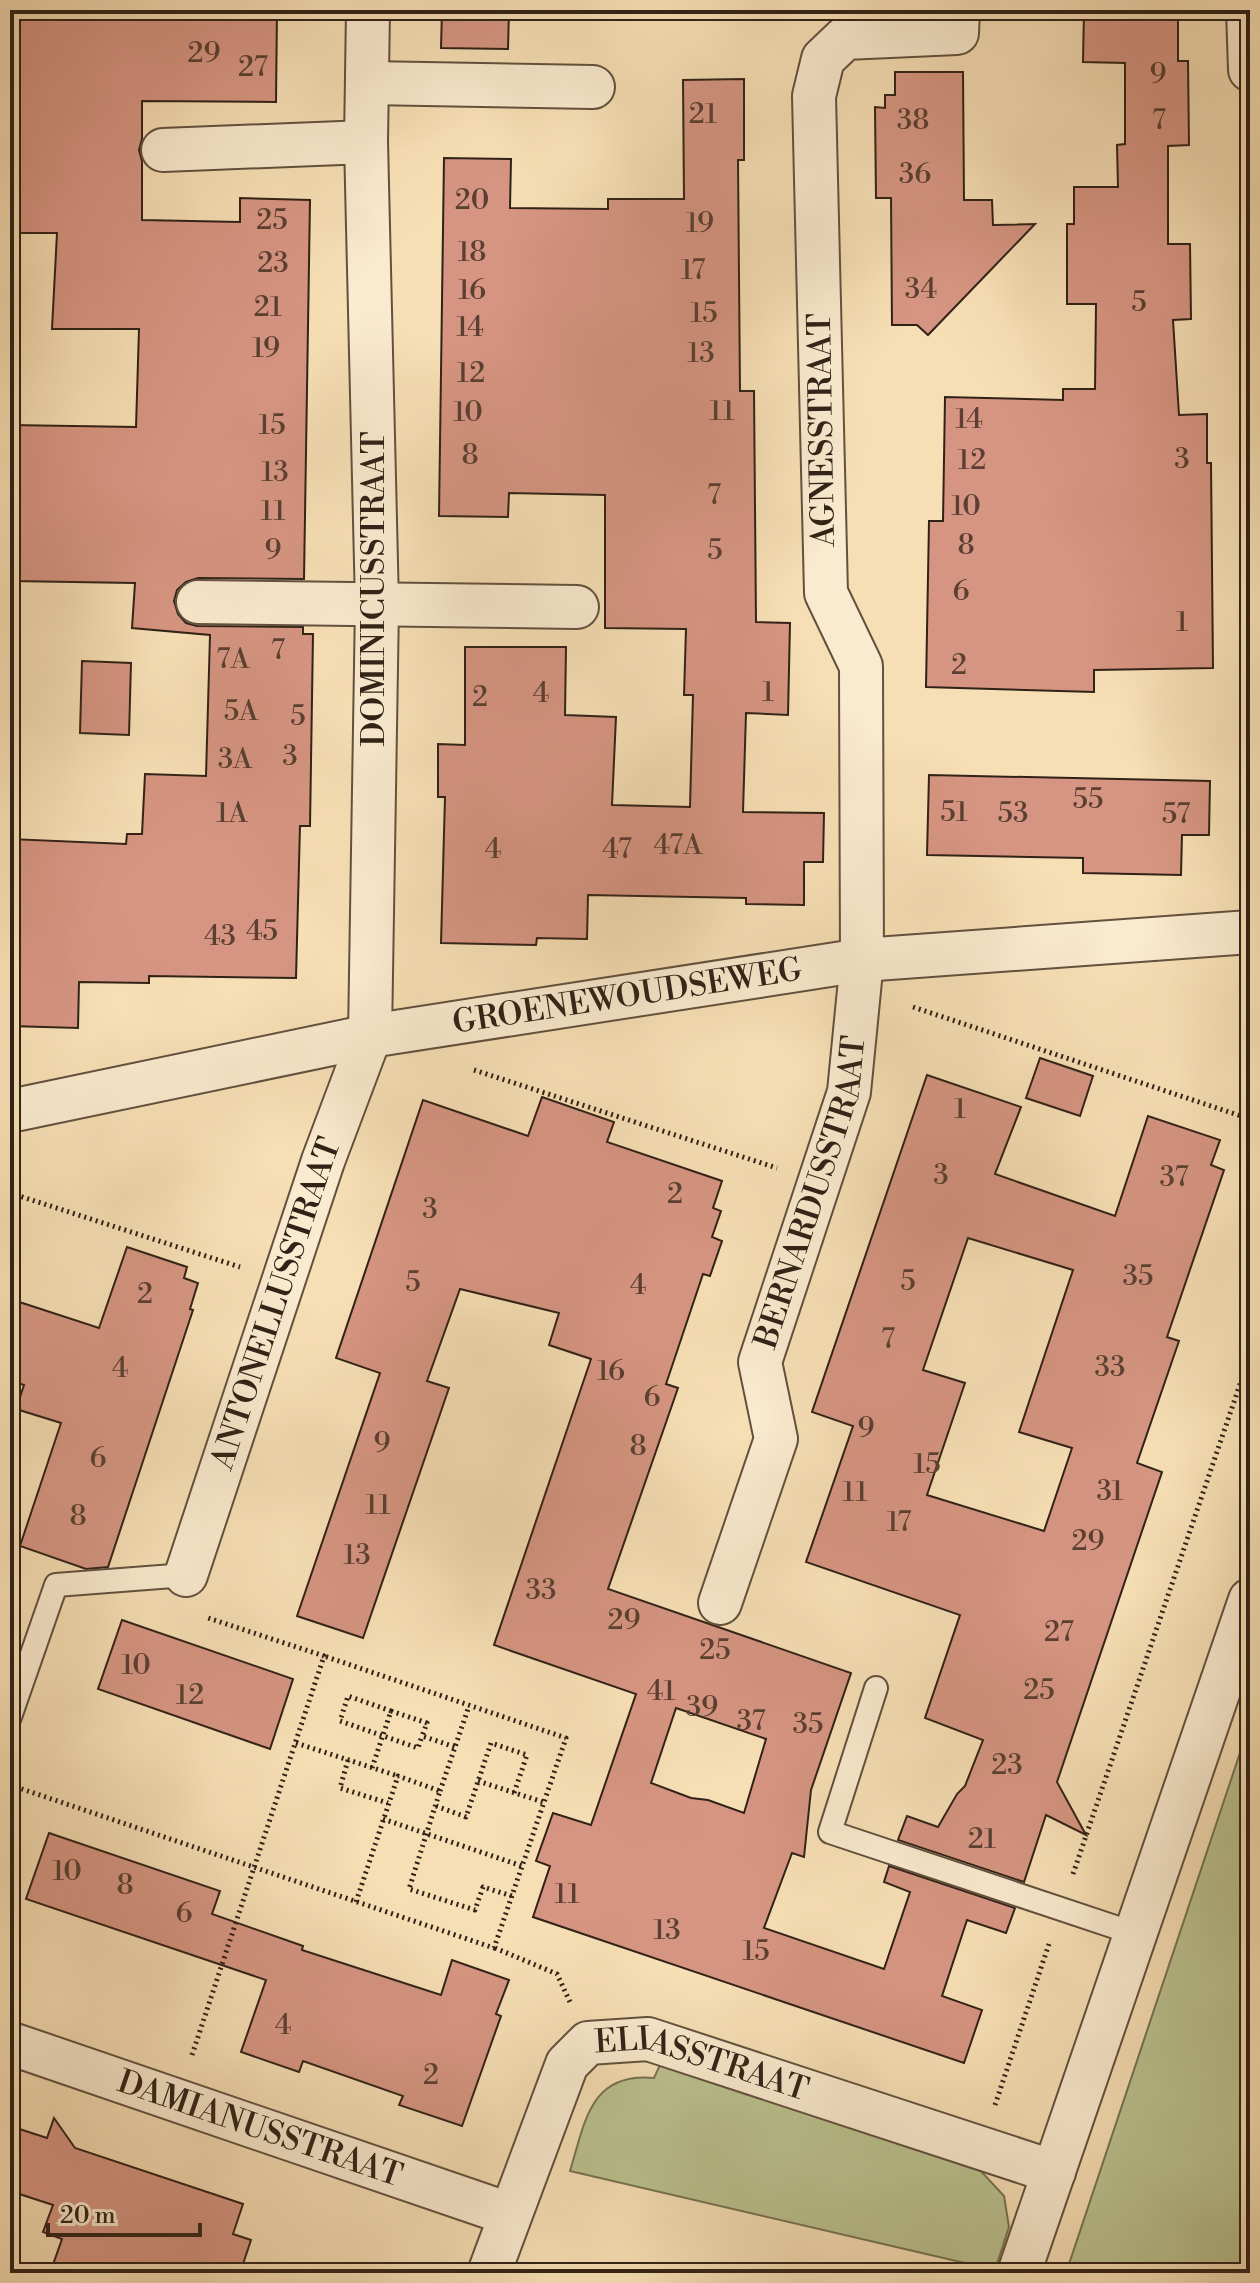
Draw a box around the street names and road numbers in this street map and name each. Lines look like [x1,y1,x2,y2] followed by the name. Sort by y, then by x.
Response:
[800,313,844,548] street label: AGNESSTRAAT
[354,431,394,747] street label: DOMINICUSSTRAAT
[450,949,805,1043] street label: GROENEWOUDSEWEG
[745,1034,874,1355] street label: BERNARDUSSTRAAT
[202,1132,350,1476] street label: ANTONELLUSSTRAAT
[593,2019,814,2110] street label: ELIASSTRAAT
[112,2062,408,2196] street label: DAMIANUSSTRAAT

